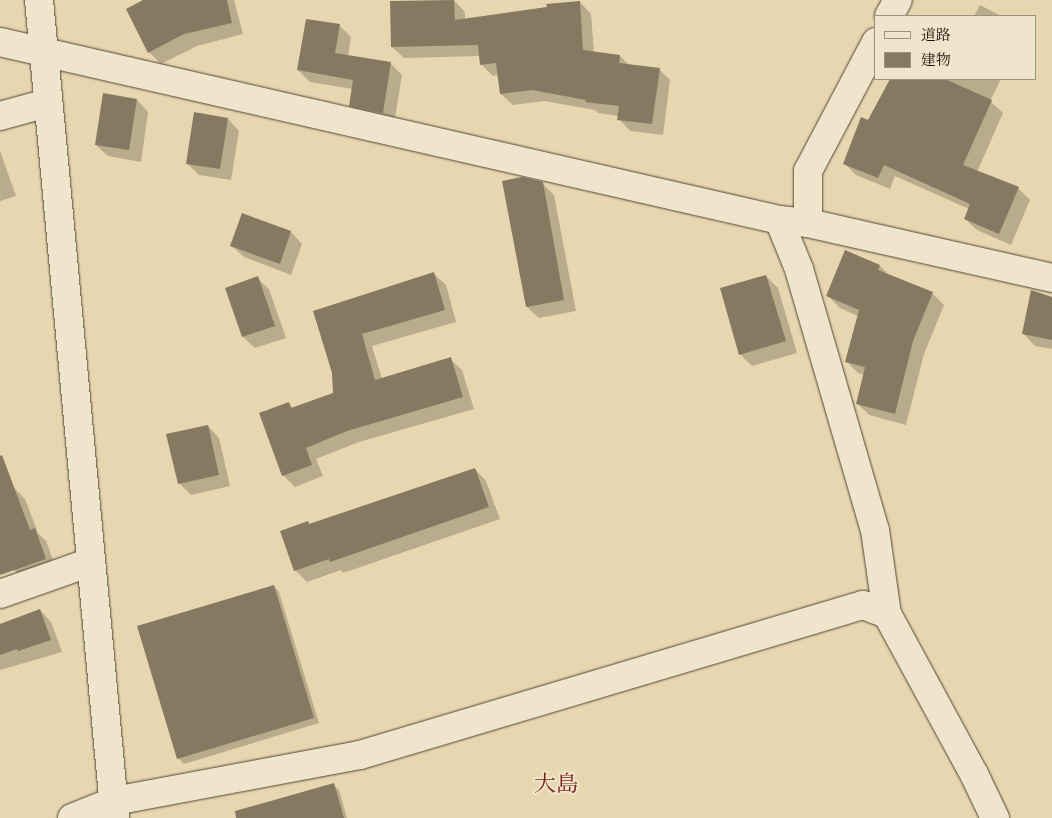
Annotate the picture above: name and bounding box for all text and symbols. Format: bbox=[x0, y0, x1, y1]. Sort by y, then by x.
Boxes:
legend bbox=[874, 15, 1037, 80]
text: 道路 bbox=[921, 26, 951, 47]
text: 建物 bbox=[921, 51, 951, 72]
district label: 大島 bbox=[534, 774, 578, 800]

